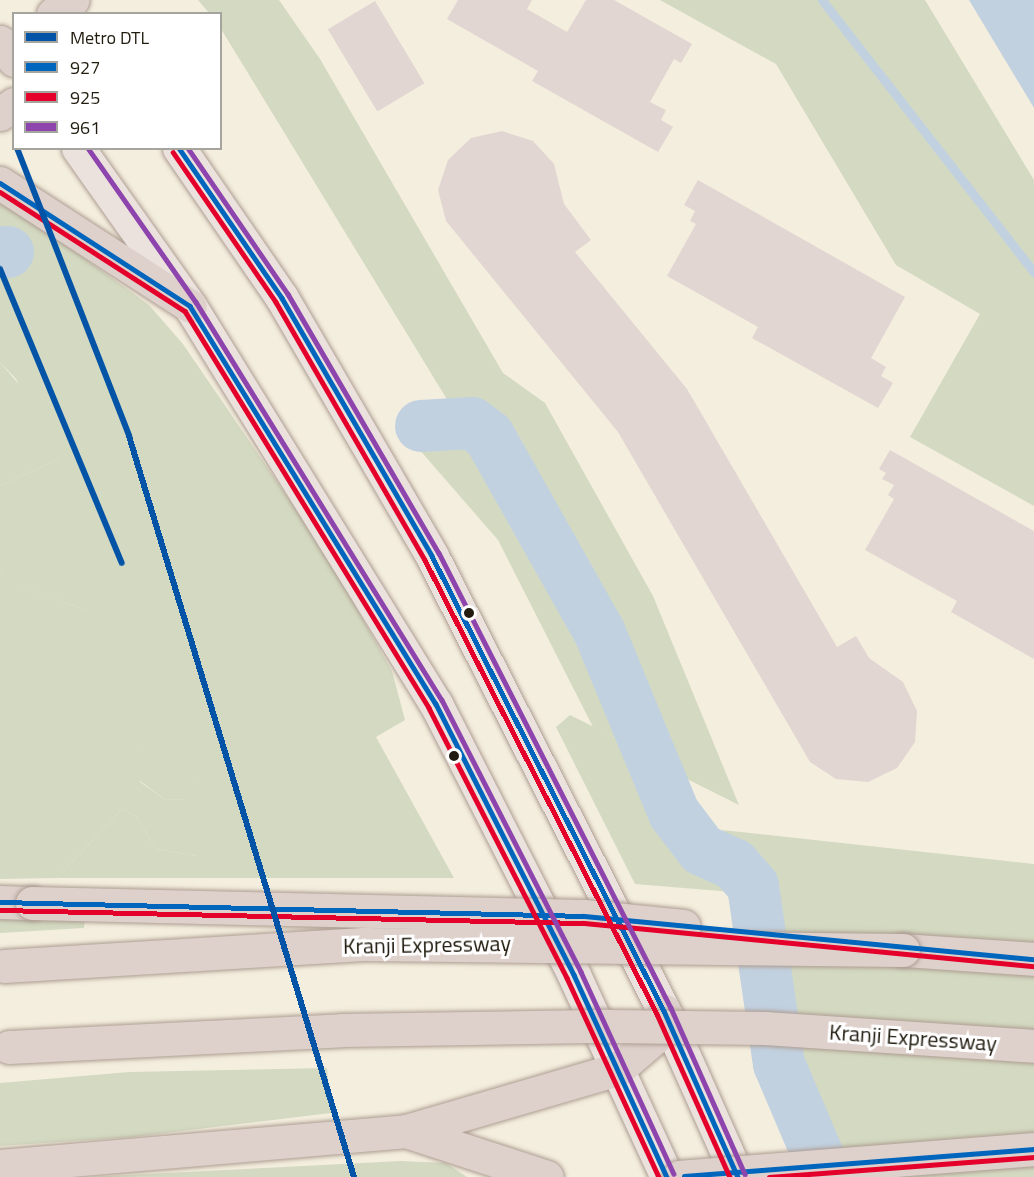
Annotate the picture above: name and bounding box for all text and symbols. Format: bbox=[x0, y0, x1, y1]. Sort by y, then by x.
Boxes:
legend bbox=[12, 12, 222, 150]
text: Metro DTL bbox=[70, 24, 149, 51]
text: 927 bbox=[70, 54, 100, 81]
text: 925 bbox=[70, 84, 100, 111]
text: 961 bbox=[70, 114, 100, 141]
unlabelled marker bbox=[463, 607, 475, 619]
unlabelled marker bbox=[448, 750, 460, 762]
street label: Kranji Expressway bbox=[343, 930, 511, 960]
street label: Kranji Expressway bbox=[828, 1019, 998, 1057]

